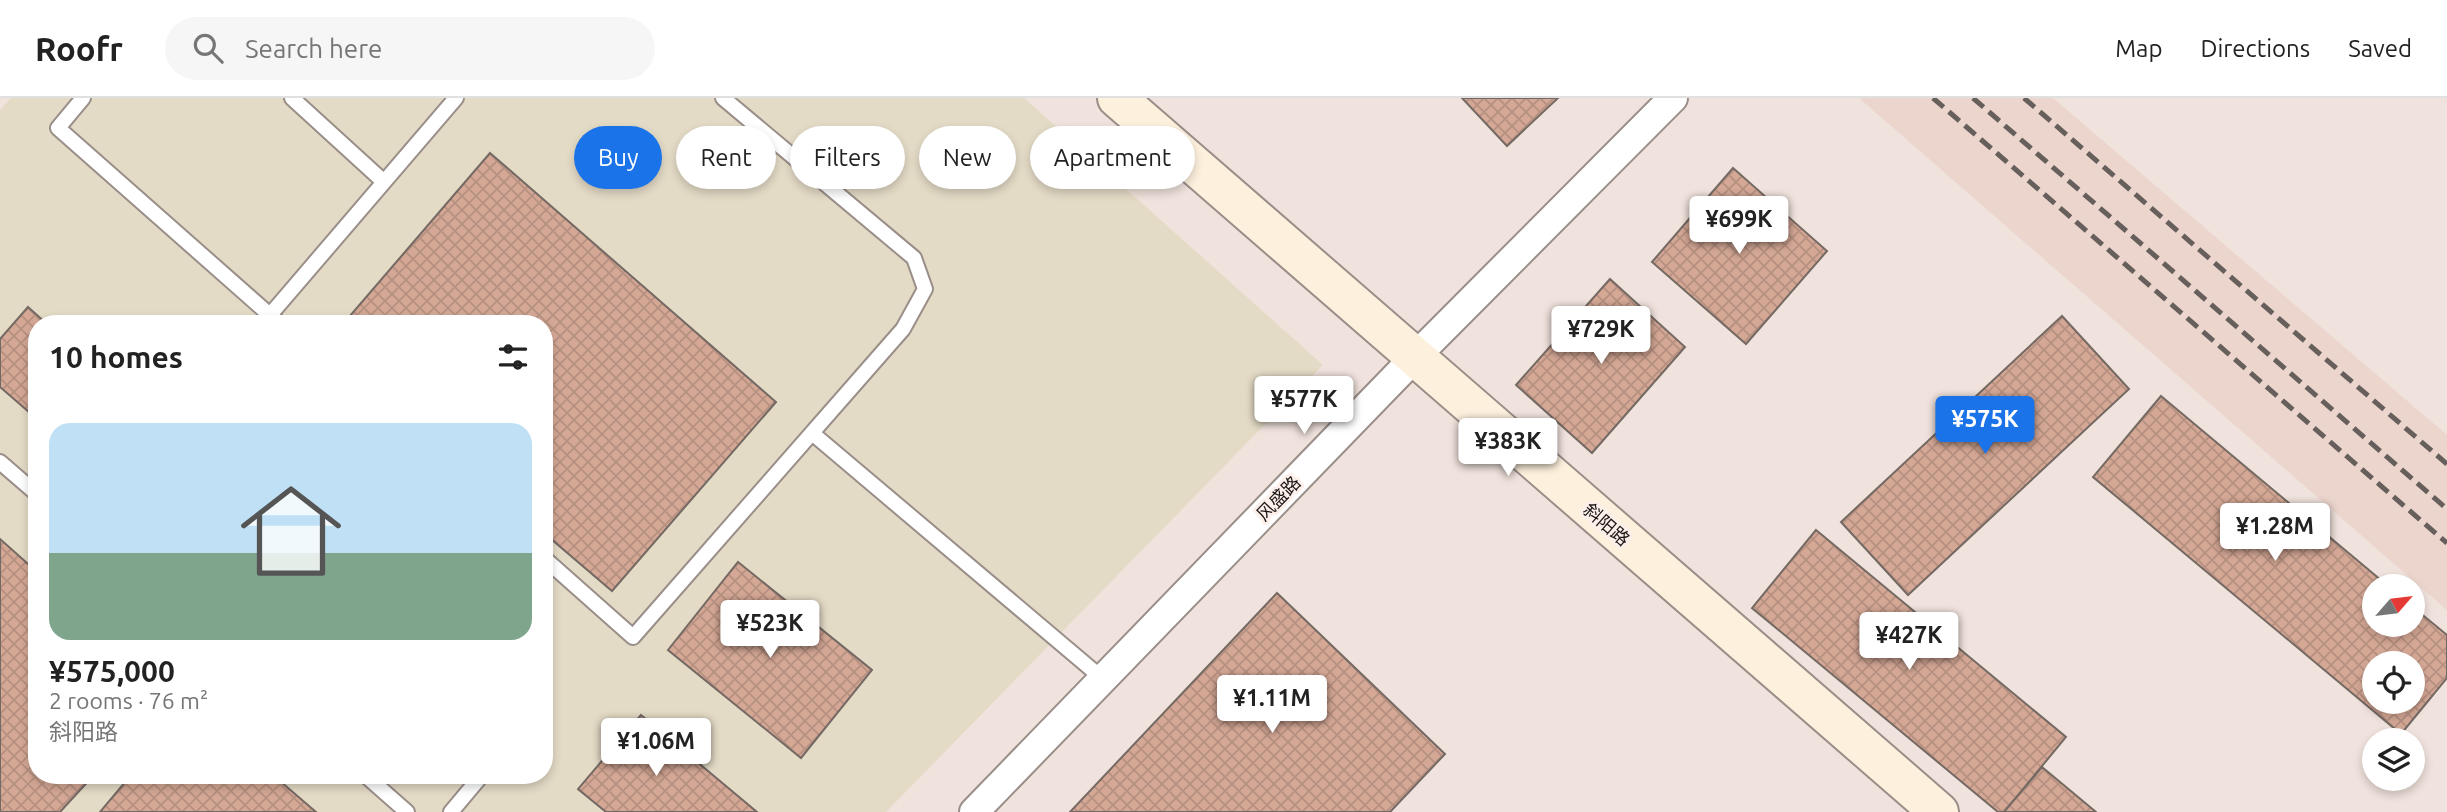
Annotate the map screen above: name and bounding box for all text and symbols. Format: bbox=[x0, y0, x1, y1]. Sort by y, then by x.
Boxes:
search box bbox=[165, 17, 655, 80]
icon: search bbox=[189, 29, 227, 67]
text: Roofr bbox=[35, 30, 123, 67]
text: Search here bbox=[245, 34, 382, 63]
text: Map bbox=[2115, 35, 2162, 62]
text: Directions bbox=[2200, 35, 2310, 62]
text: Saved bbox=[2348, 35, 2412, 62]
chip: Buy bbox=[574, 126, 662, 189]
chip: Rent bbox=[676, 126, 776, 189]
chip: Filters bbox=[790, 126, 905, 189]
chip: New bbox=[919, 126, 1016, 189]
chip: Apartment bbox=[1030, 126, 1195, 189]
pin: ¥699K bbox=[1690, 197, 1788, 256]
text: ¥699K bbox=[1705, 206, 1773, 231]
pin: ¥729K bbox=[1552, 306, 1650, 366]
text: ¥729K bbox=[1567, 316, 1635, 341]
icon: filters bbox=[494, 338, 532, 376]
text: 10 homes bbox=[49, 340, 183, 374]
pin: ¥577K bbox=[1255, 376, 1353, 436]
text: ¥577K bbox=[1270, 386, 1338, 411]
pin: ¥575K bbox=[1936, 396, 2034, 456]
text: ¥575K bbox=[1951, 406, 2019, 431]
pin: ¥383K bbox=[1459, 418, 1557, 478]
text: ¥383K bbox=[1474, 428, 1542, 453]
icon: home bbox=[228, 468, 354, 594]
street label: 风盛路 bbox=[1252, 472, 1304, 524]
street label: 斜阳路 bbox=[1580, 499, 1634, 549]
pin: ¥1.28M bbox=[2218, 504, 2332, 563]
text: ¥1.28M bbox=[2236, 513, 2314, 538]
north arrow bbox=[2362, 574, 2426, 637]
map controls bbox=[2362, 574, 2425, 791]
pin: ¥523K bbox=[721, 601, 819, 660]
text: ¥523K bbox=[736, 610, 804, 635]
pin: ¥427K bbox=[1860, 612, 1958, 672]
text: ¥427K bbox=[1875, 622, 1943, 647]
button: locate bbox=[2362, 651, 2425, 714]
text: ¥575,000 bbox=[49, 654, 175, 688]
pin: ¥1.11M bbox=[1215, 676, 1329, 735]
text: ¥1.11M bbox=[1233, 685, 1311, 710]
text: 2 rooms · 76 m² bbox=[49, 688, 208, 713]
pin: ¥1.06M bbox=[599, 718, 713, 778]
text: 斜阳路 bbox=[49, 719, 118, 744]
text: ¥1.06M bbox=[617, 728, 695, 753]
button: layers bbox=[2362, 728, 2425, 791]

